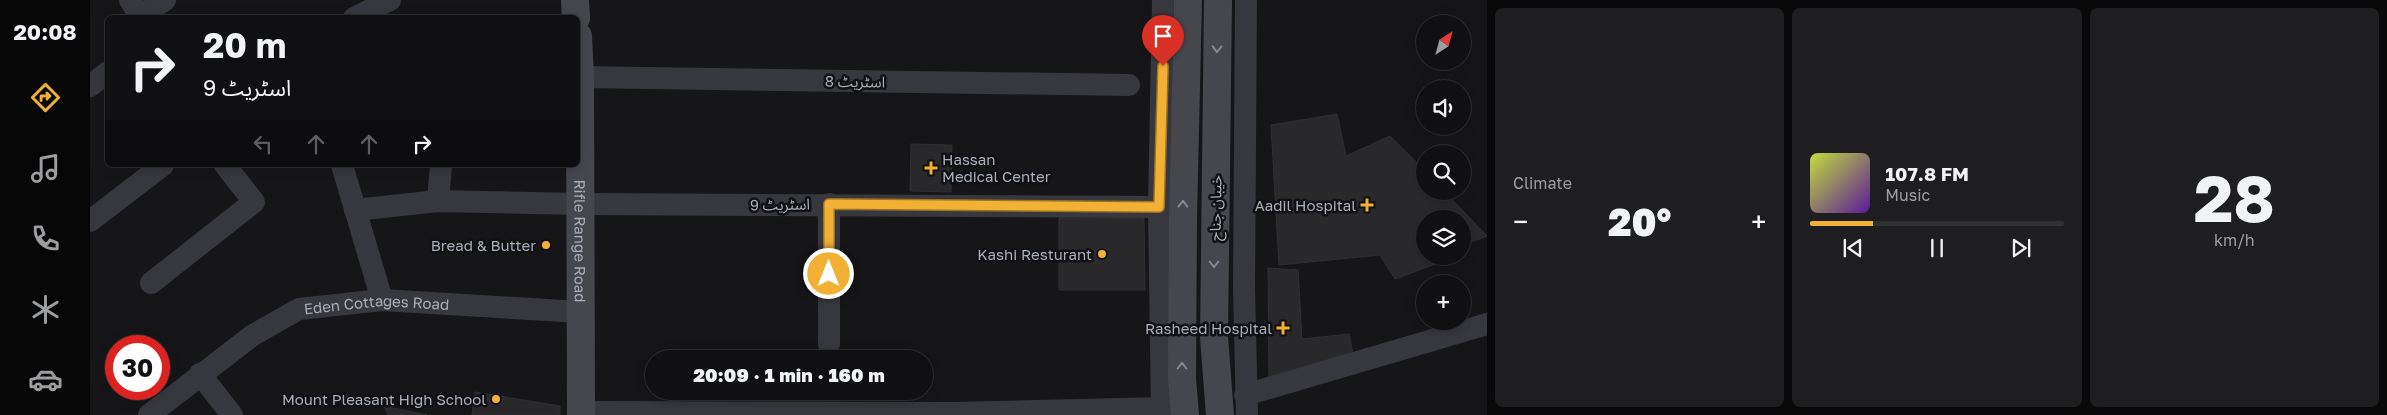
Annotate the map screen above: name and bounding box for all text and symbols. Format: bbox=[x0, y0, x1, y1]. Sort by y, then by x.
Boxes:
pin bbox=[1142, 15, 1184, 66]
north arrow bbox=[1416, 15, 1471, 70]
map controls bbox=[1416, 15, 1471, 330]
text: 20:08 bbox=[13, 18, 77, 45]
icon: arrive bbox=[1149, 22, 1177, 50]
text: 20 m bbox=[203, 24, 286, 66]
icon: right bbox=[120, 35, 185, 100]
one-way arrow bbox=[1212, 45, 1222, 53]
street label: اسٹریٹ 8 bbox=[825, 71, 885, 92]
text: اسٹریٹ 9 bbox=[203, 74, 291, 101]
icon: directions bbox=[28, 80, 63, 115]
button: sound bbox=[1416, 80, 1471, 135]
icon: left bbox=[249, 130, 277, 158]
icon: ahead bbox=[302, 130, 330, 158]
icon: ahead bbox=[355, 130, 383, 158]
icon: right bbox=[408, 130, 436, 158]
button: search bbox=[1416, 145, 1471, 200]
place label: Hassan Medical Center bbox=[942, 150, 1051, 185]
icon: music bbox=[28, 151, 63, 186]
text: 28 bbox=[2194, 158, 2275, 236]
marker: Hassan Medical Center bbox=[924, 161, 938, 175]
text: 107.8 FM bbox=[1885, 162, 1969, 185]
text: Climate bbox=[1513, 173, 1572, 193]
street label: خیبان جناح bbox=[1205, 175, 1229, 241]
street label: Rifle Range Road bbox=[571, 179, 590, 303]
text: Music bbox=[1885, 185, 1930, 205]
street label: اسٹریٹ 9 bbox=[750, 194, 810, 215]
place label: Aadil Hospital bbox=[1255, 196, 1356, 214]
marker: Aadil Hospital bbox=[1360, 198, 1374, 212]
text: 20° bbox=[1608, 199, 1671, 244]
one-way arrow bbox=[1178, 200, 1188, 208]
text: − bbox=[1513, 205, 1528, 238]
text: + bbox=[1751, 205, 1766, 238]
button: layers bbox=[1416, 210, 1471, 265]
icon: phone bbox=[28, 221, 63, 256]
text: km/h bbox=[2214, 230, 2255, 250]
icon: previous bbox=[1839, 234, 1867, 262]
icon: pause bbox=[1923, 234, 1951, 262]
icon: next bbox=[2007, 234, 2035, 262]
place label: Bread & Butter bbox=[431, 236, 536, 254]
marker: Bread & Butter bbox=[540, 239, 552, 251]
place label: Kashi Resturant bbox=[977, 245, 1092, 263]
position arrow bbox=[802, 247, 854, 299]
marker: Kashi Resturant bbox=[1096, 248, 1108, 260]
one-way arrow bbox=[1209, 260, 1219, 268]
button: + bbox=[1416, 275, 1471, 330]
street label: Eden Cottages Road bbox=[303, 291, 450, 317]
icon: climate bbox=[28, 292, 63, 327]
place label: Rasheed Hospital bbox=[1145, 319, 1272, 337]
marker: Rasheed Hospital bbox=[1276, 321, 1290, 335]
speed limit sign: 30 bbox=[105, 335, 170, 400]
icon: car bbox=[28, 362, 63, 397]
one-way arrow bbox=[1177, 362, 1187, 370]
text: 20:09 · 1 min · 160 m bbox=[693, 363, 885, 386]
place label: Mount Pleasant High School bbox=[282, 390, 486, 408]
marker: Mount Pleasant High School bbox=[490, 393, 502, 405]

